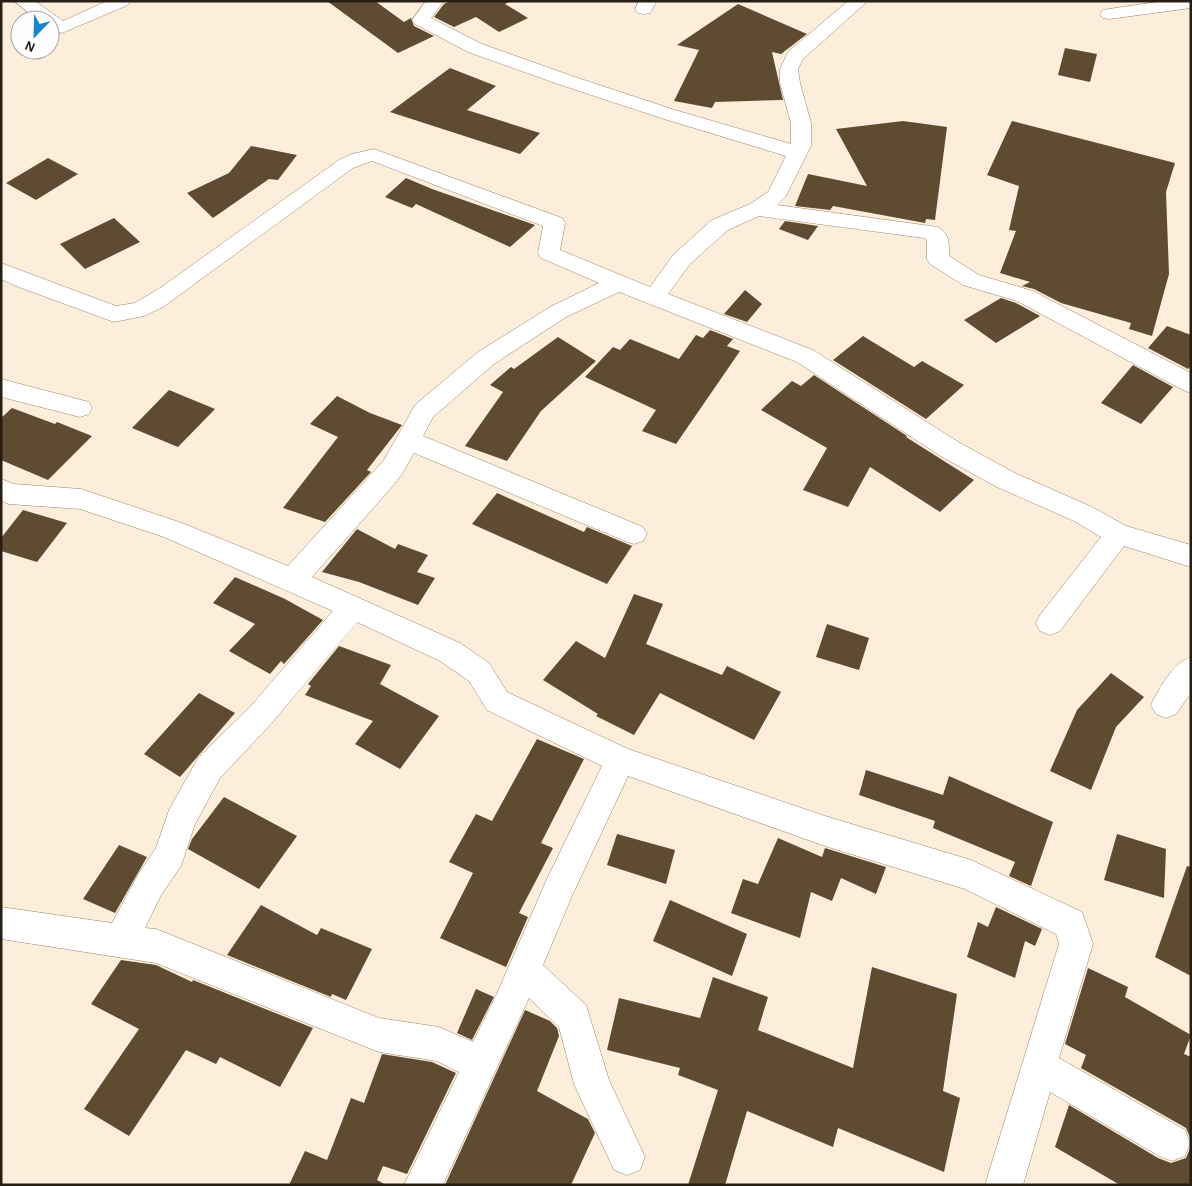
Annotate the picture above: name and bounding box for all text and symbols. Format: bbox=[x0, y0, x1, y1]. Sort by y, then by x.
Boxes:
north arrow bbox=[10, 10, 60, 60]
text: N bbox=[23, 38, 38, 54]

